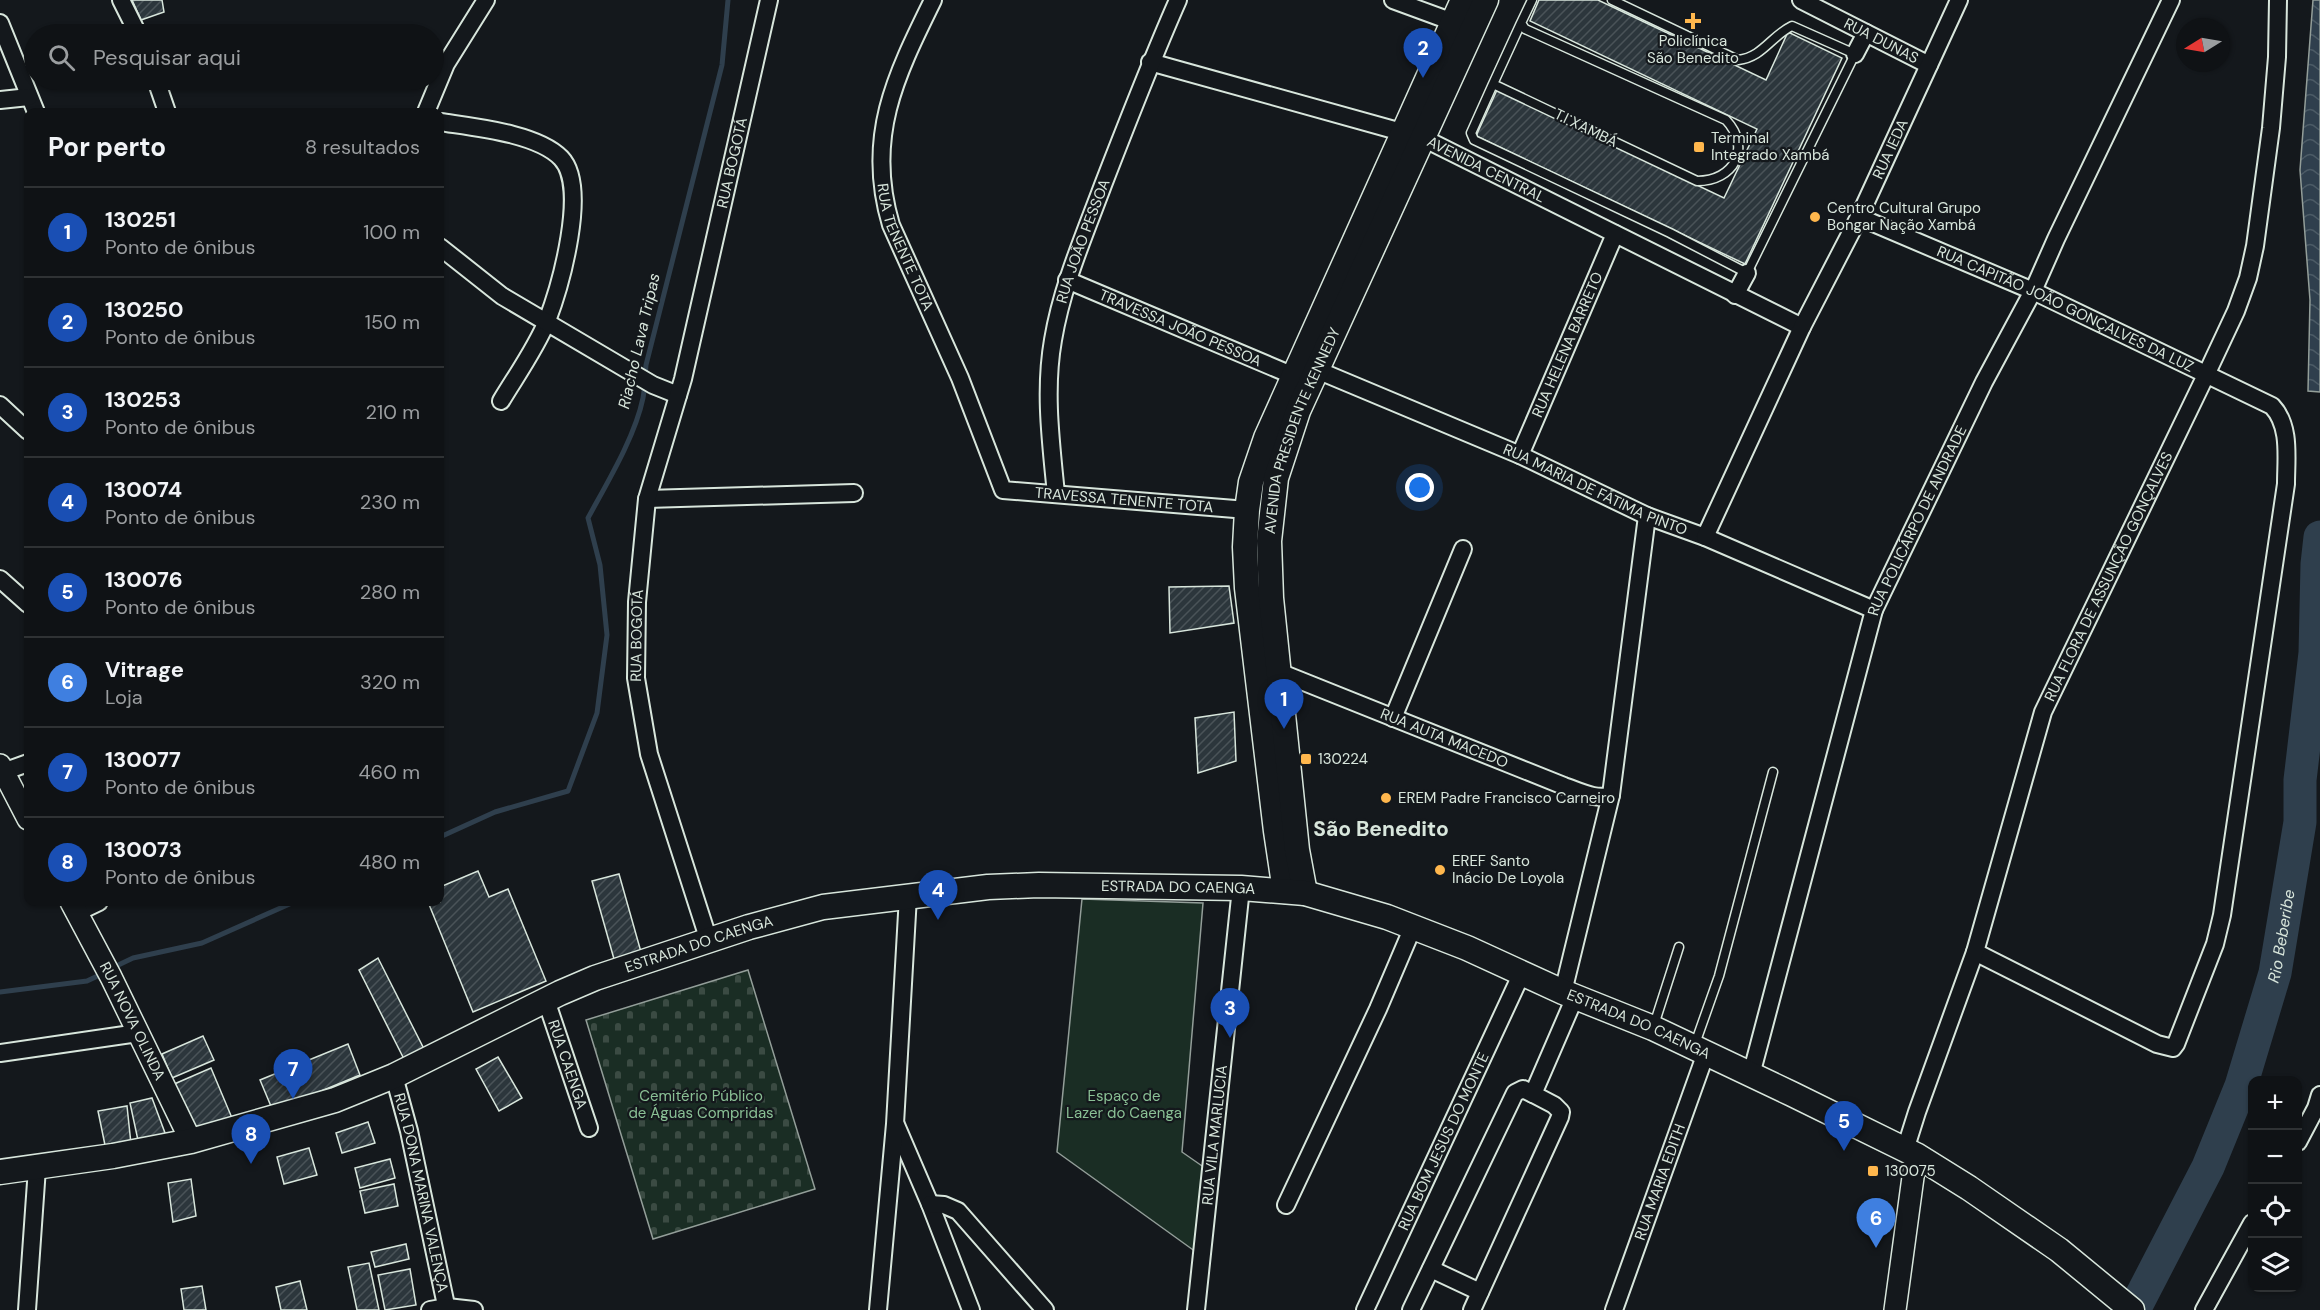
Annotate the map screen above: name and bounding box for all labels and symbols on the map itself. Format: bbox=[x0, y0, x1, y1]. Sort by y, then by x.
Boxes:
marker: Policlínica São Benedito bbox=[1684, 12, 1702, 30]
street label: RUA DUNAS bbox=[1840, 13, 1922, 68]
north arrow bbox=[2176, 18, 2230, 72]
pin: 2 bbox=[1404, 28, 1442, 78]
place label: Policlínica São Benedito bbox=[1647, 31, 1739, 68]
street label: T.I XAMBÁ bbox=[1551, 104, 1621, 152]
street label: RUA BOGOTÁ bbox=[712, 115, 752, 210]
street label: RUA IEDA bbox=[1868, 116, 1913, 182]
place label: Terminal Integrado Xambá bbox=[1711, 128, 1829, 165]
street label: AVENIDA CENTRAL bbox=[1424, 132, 1549, 207]
marker: Terminal Integrado Xambá bbox=[1692, 140, 1706, 154]
street label: RUA JOÃO PESSOA bbox=[1052, 176, 1114, 306]
street label: RUA TENENTE TOTA bbox=[872, 182, 938, 314]
place label: Centro Cultural Grupo Bongar Nação Xambá bbox=[1827, 198, 1981, 235]
marker: Centro Cultural Grupo Bongar Nação Xambá bbox=[1808, 210, 1822, 224]
street label: RUA CAPITÃO JOÃO GONÇALVES DA LUZ bbox=[1934, 241, 2197, 377]
street label: RUA HELENA BARRETO bbox=[1527, 269, 1607, 421]
water label: Riacho Lava Tripas bbox=[613, 271, 665, 411]
street label: TRAVESSA JOÃO PESSOA bbox=[1096, 285, 1265, 371]
street label: AVENIDA PRESIDENTE KENNEDY bbox=[1260, 324, 1345, 535]
street label: RUA POLICÁRPO DE ANDRADE bbox=[1863, 422, 1971, 618]
street label: RUA MARIA DE FÁTIMA PINTO bbox=[1500, 439, 1690, 540]
street label: RUA FLORA DE ASSUNÇÃO GONÇALVES bbox=[2040, 448, 2178, 705]
your location bbox=[1405, 473, 1434, 502]
street label: TRAVESSA TENENTE TOTA bbox=[1034, 483, 1214, 517]
street label: RUA BOGOTÁ bbox=[626, 588, 648, 682]
pin: 1 bbox=[1264, 680, 1304, 729]
street label: RUA AUTA MACEDO bbox=[1377, 704, 1511, 773]
place label: 130224 bbox=[1318, 749, 1368, 769]
marker: 130224 bbox=[1299, 752, 1313, 766]
place label: EREM Padre Francisco Carneiro bbox=[1398, 788, 1615, 808]
marker: EREM Padre Francisco Carneiro bbox=[1379, 791, 1393, 805]
district label: São Benedito bbox=[1313, 815, 1449, 843]
place label: EREF Santo Inácio De Loyola bbox=[1452, 851, 1564, 888]
marker: EREF Santo Inácio De Loyola bbox=[1433, 863, 1447, 877]
pin: 4 bbox=[918, 870, 958, 920]
street label: ESTRADA DO CAENGA bbox=[1101, 876, 1256, 899]
water label: Rio Beberibe bbox=[2262, 888, 2299, 985]
street label: ESTRADA DO CAENGA bbox=[622, 911, 775, 977]
street label: RUA NOVA OLINDA bbox=[95, 958, 170, 1084]
street label: ESTRADA DO CAENGA bbox=[1564, 985, 1714, 1064]
pin: 3 bbox=[1210, 988, 1250, 1038]
street label: RUA CAENGA bbox=[543, 1017, 592, 1112]
street label: RUA BOM JESUS DO MONTE bbox=[1393, 1049, 1494, 1234]
pin: 7 bbox=[274, 1050, 312, 1099]
street label: RUA VILA MARLUCIA bbox=[1197, 1064, 1232, 1206]
park label: Cemitério Público de Águas Compridas bbox=[628, 1086, 774, 1123]
park label: Espaço de Lazer do Caenga bbox=[1066, 1086, 1182, 1123]
street label: RUA DONA MARINA VALENÇA bbox=[389, 1091, 453, 1294]
pin: 5 bbox=[1824, 1102, 1864, 1151]
pin: 8 bbox=[232, 1114, 270, 1164]
street label: RUA MARIA EDITH bbox=[1630, 1121, 1690, 1243]
place label: 130075 bbox=[1885, 1161, 1936, 1181]
marker: 130075 bbox=[1866, 1164, 1880, 1178]
pin: 6 bbox=[1856, 1198, 1896, 1248]

